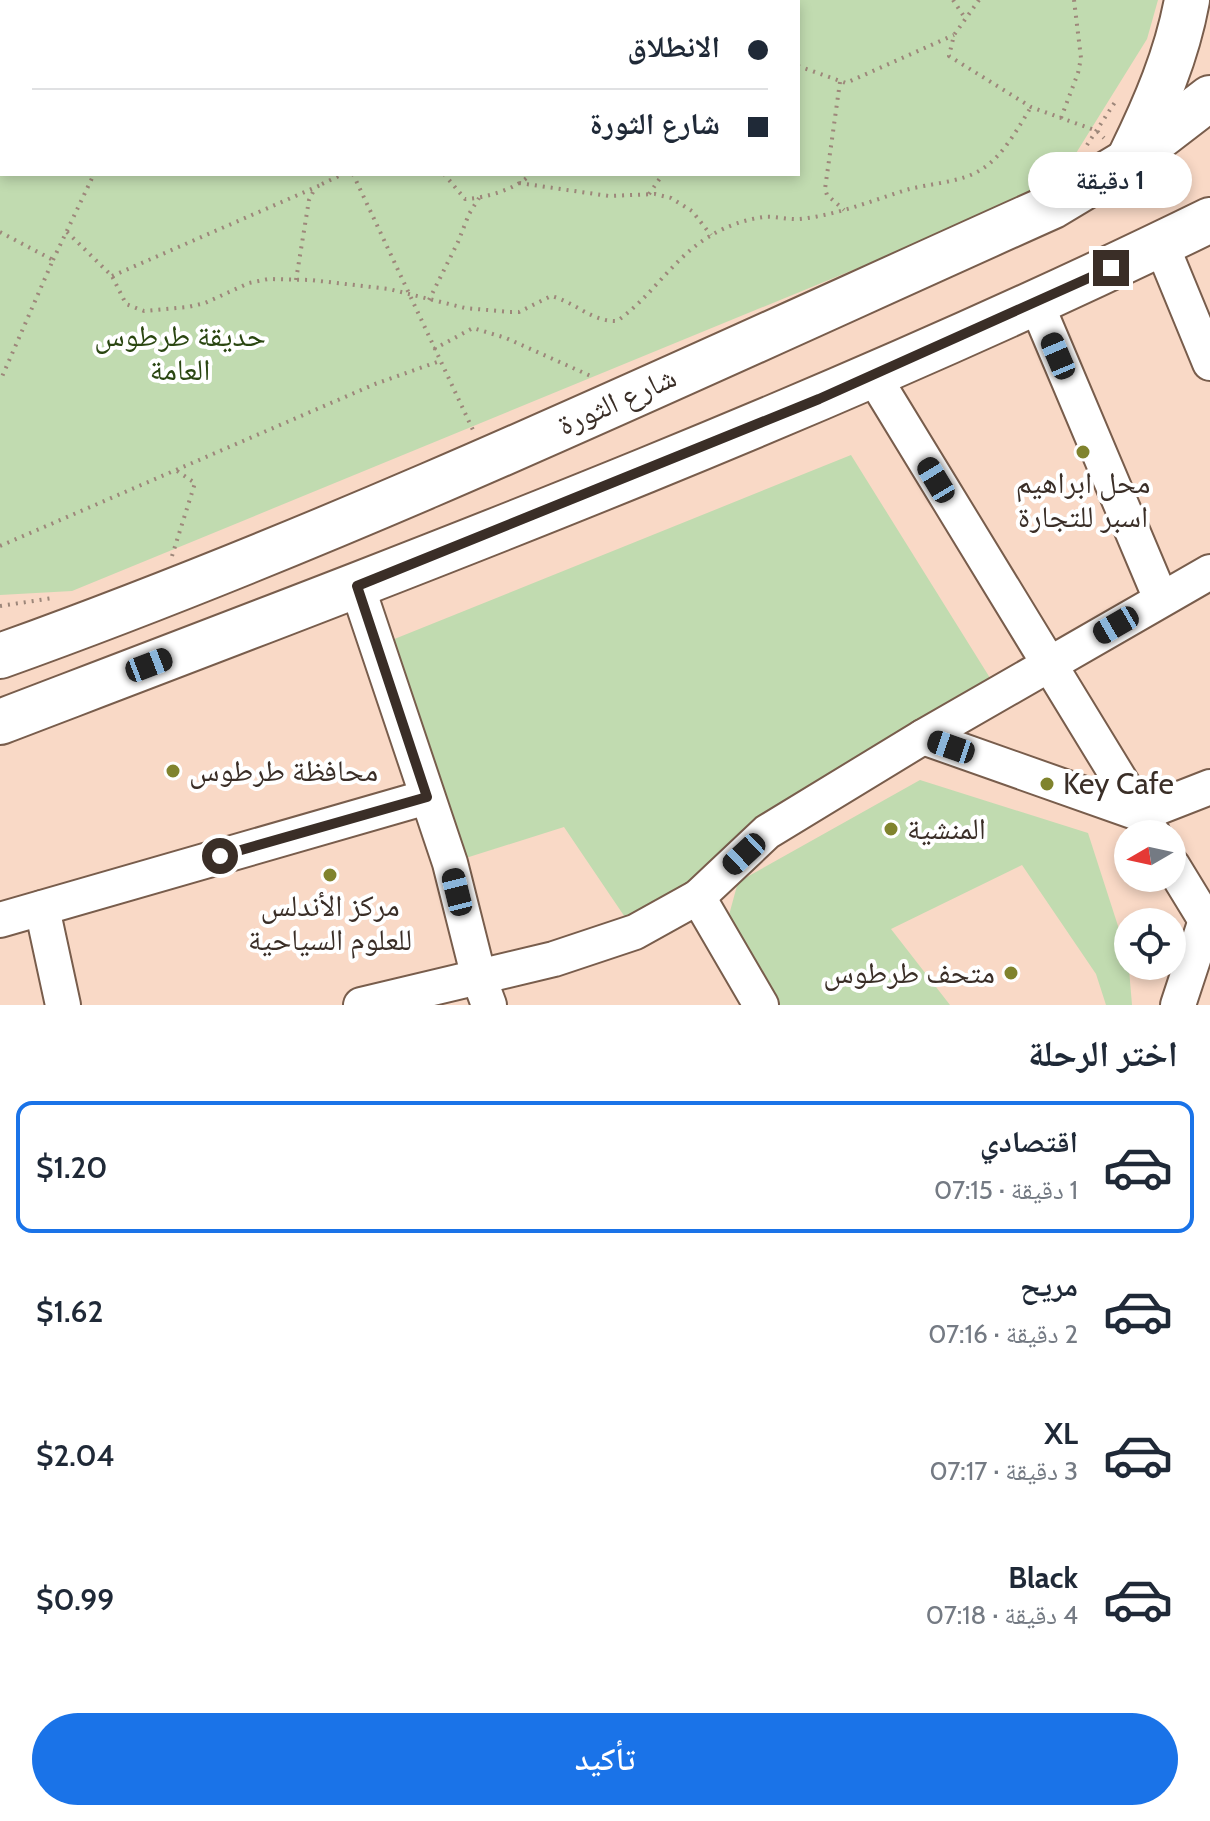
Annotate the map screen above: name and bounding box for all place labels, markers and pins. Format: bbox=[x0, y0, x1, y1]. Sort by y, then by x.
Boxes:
marker: محل ابراهيم اسبر للتجارة bbox=[1074, 443, 1092, 461]
place label: محل ابراهيم اسبر للتجارة bbox=[1016, 464, 1150, 535]
place label: محافظة طرطوس bbox=[189, 752, 378, 789]
marker: محافظة طرطوس bbox=[164, 762, 182, 780]
place label: Key Cafe bbox=[1063, 765, 1174, 802]
marker: Key Cafe bbox=[1038, 775, 1056, 793]
place label: المنشية bbox=[907, 810, 986, 847]
marker: المنشية bbox=[882, 820, 900, 838]
marker: مركز الأندلس للعلوم السياحية bbox=[321, 866, 339, 884]
place label: مركز الأندلس للعلوم السياحية bbox=[248, 887, 412, 959]
place label: متحف طرطوس bbox=[823, 954, 995, 991]
marker: متحف طرطوس bbox=[1002, 964, 1020, 982]

